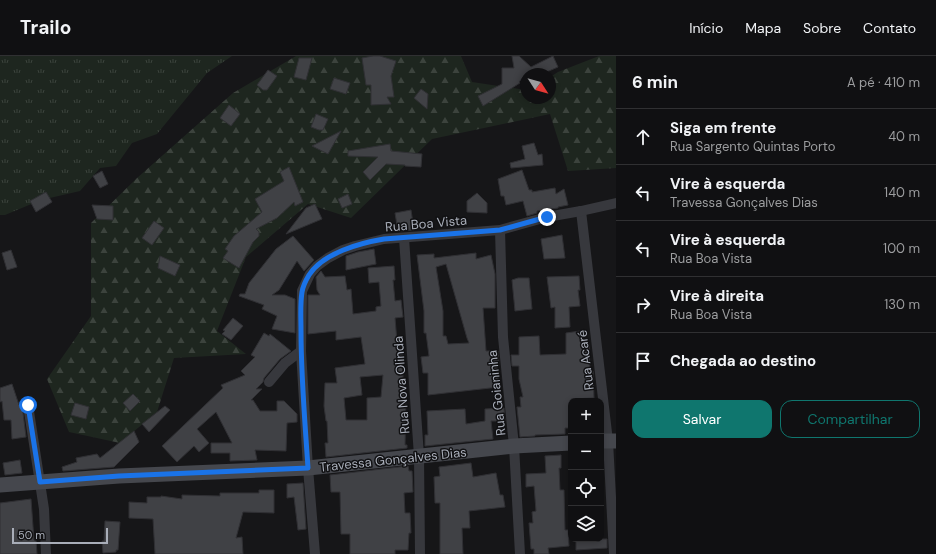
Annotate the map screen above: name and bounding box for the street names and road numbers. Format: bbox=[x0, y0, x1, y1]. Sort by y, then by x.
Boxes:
street label: Rua Boa Vista bbox=[384, 211, 468, 236]
street label: Rua Acaré bbox=[573, 329, 598, 391]
street label: Rua Nova Olinda bbox=[390, 336, 413, 434]
street label: Rua Goianinha bbox=[484, 349, 509, 437]
street label: Travessa Gonçalves Dias bbox=[319, 443, 467, 476]

